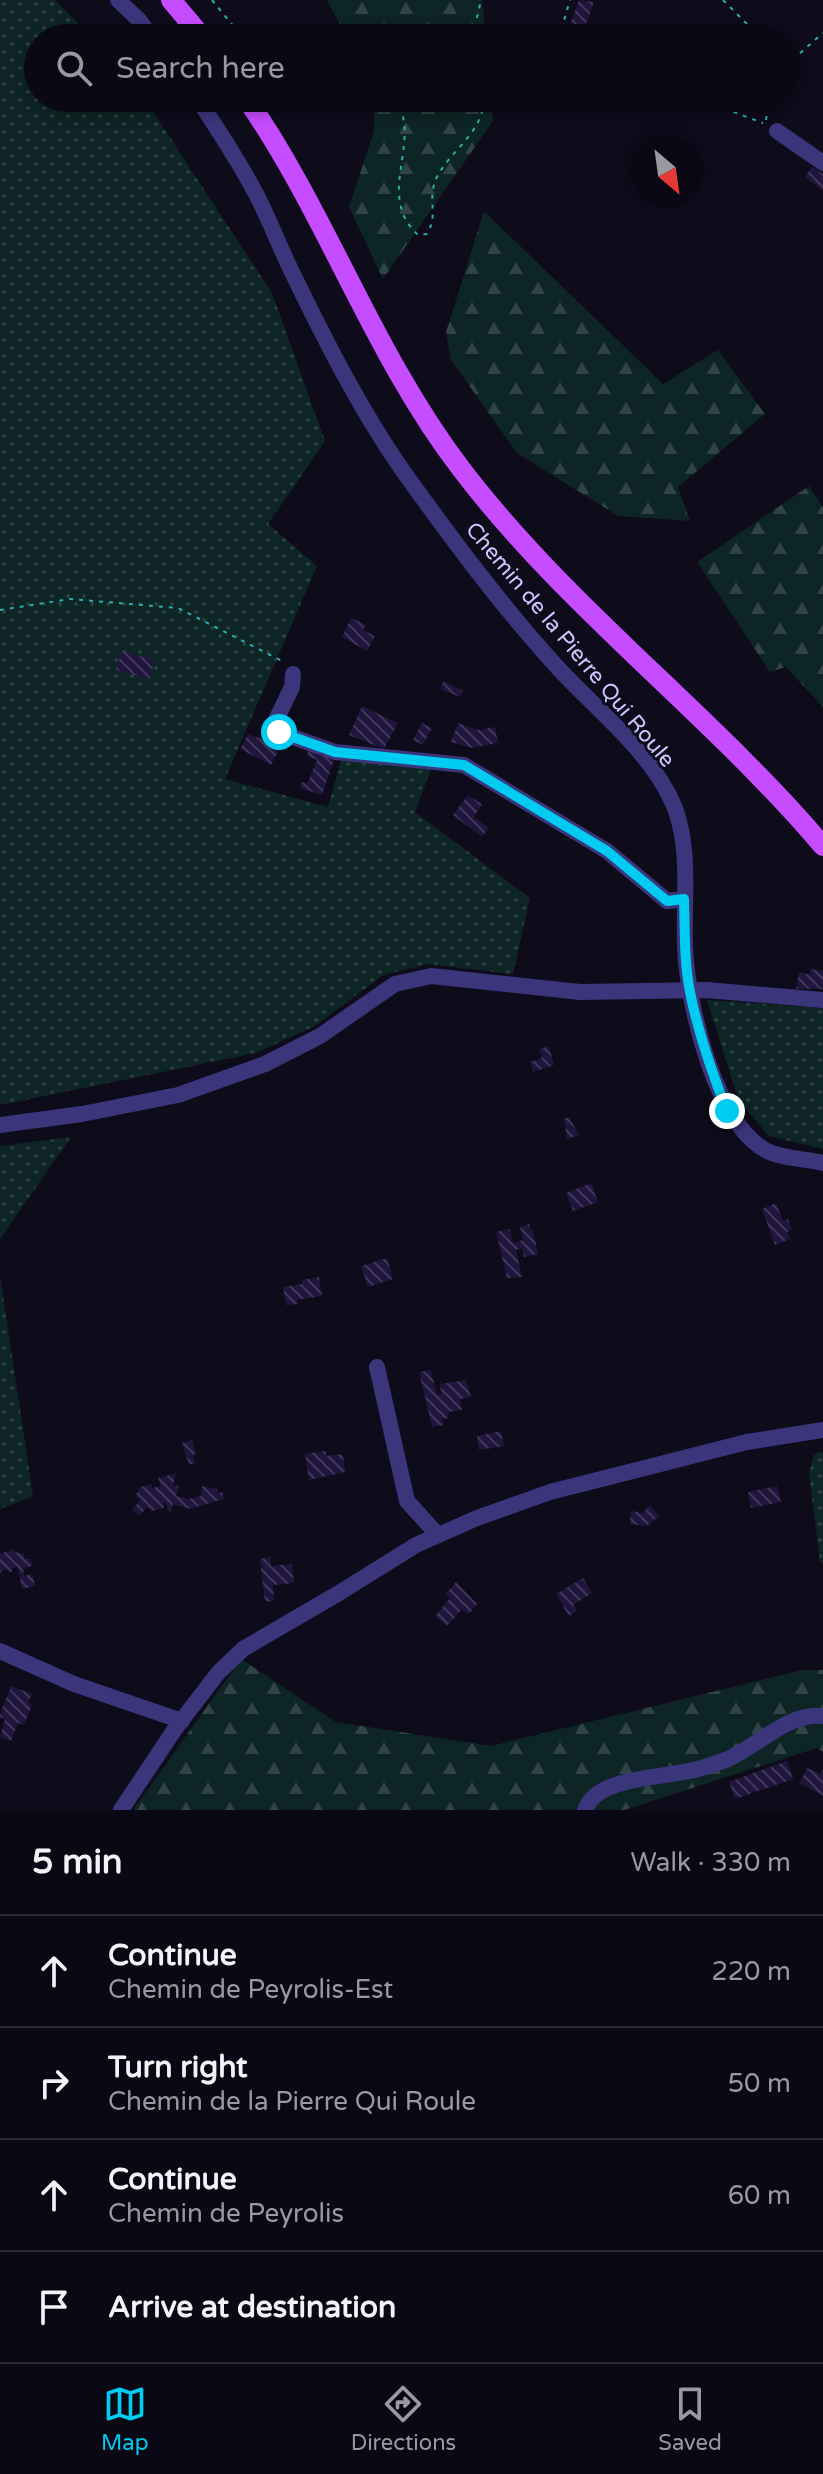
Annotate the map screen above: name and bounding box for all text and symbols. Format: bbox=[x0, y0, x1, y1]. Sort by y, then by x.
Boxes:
search box bbox=[24, 24, 799, 112]
icon: search bbox=[52, 46, 96, 90]
text: Search here bbox=[116, 50, 285, 87]
north arrow bbox=[631, 136, 703, 208]
street label: Chemin de la Pierre Qui Roule bbox=[460, 517, 680, 772]
route start bbox=[261, 714, 297, 750]
route end bbox=[709, 1093, 745, 1129]
text: 5 min bbox=[32, 1842, 123, 1883]
text: Walk · 330 m bbox=[631, 1847, 791, 1878]
text: Continue bbox=[108, 1937, 237, 1974]
icon: ahead bbox=[32, 1949, 76, 1993]
text: 220 m bbox=[711, 1956, 791, 1987]
text: Chemin de Peyrolis-Est bbox=[108, 1974, 393, 2005]
text: Turn right bbox=[108, 2049, 248, 2086]
icon: right bbox=[32, 2061, 76, 2105]
text: 50 m bbox=[728, 2068, 791, 2099]
text: Chemin de la Pierre Qui Roule bbox=[108, 2086, 476, 2117]
text: Continue bbox=[108, 2161, 237, 2198]
icon: ahead bbox=[32, 2173, 76, 2217]
text: 60 m bbox=[728, 2180, 791, 2211]
text: Chemin de Peyrolis bbox=[108, 2198, 344, 2229]
icon: arrive bbox=[32, 2285, 76, 2329]
text: Arrive at destination bbox=[108, 2289, 396, 2326]
tab: Map bbox=[101, 2382, 149, 2456]
tab: Directions bbox=[351, 2382, 456, 2456]
tab: Saved bbox=[658, 2382, 722, 2456]

